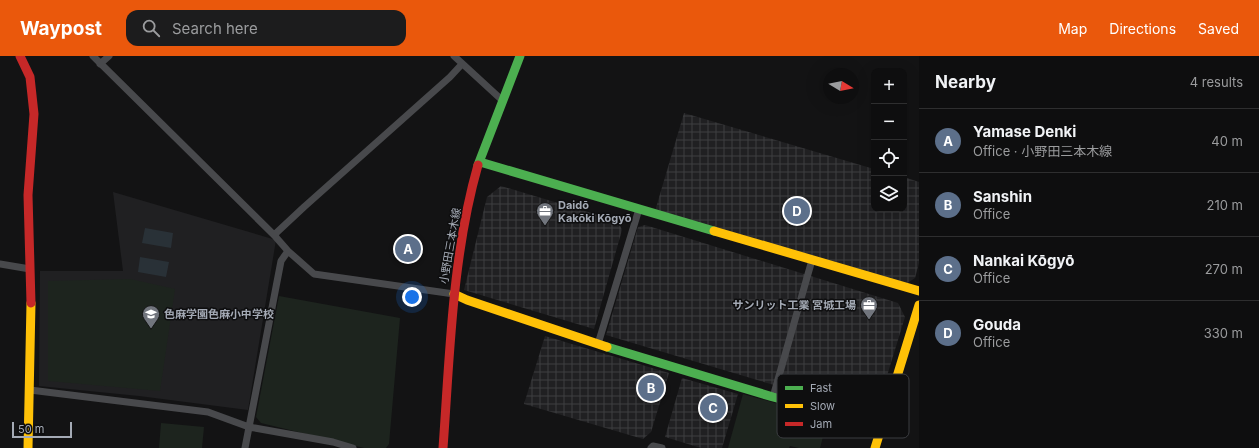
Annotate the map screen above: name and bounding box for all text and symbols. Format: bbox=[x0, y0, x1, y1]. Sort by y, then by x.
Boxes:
search box bbox=[126, 10, 406, 46]
text: Waypost bbox=[20, 17, 102, 40]
icon: search bbox=[140, 17, 162, 39]
text: Search here bbox=[172, 19, 258, 38]
text: Map bbox=[1058, 20, 1087, 37]
text: Directions bbox=[1109, 20, 1176, 37]
text: Saved bbox=[1198, 20, 1239, 37]
north arrow bbox=[823, 68, 859, 104]
map controls bbox=[871, 68, 907, 212]
button: + bbox=[871, 68, 907, 104]
text: Nearby bbox=[935, 72, 996, 92]
text: 4 results bbox=[1190, 74, 1243, 90]
button: − bbox=[871, 104, 907, 140]
text: Yamase Denki bbox=[973, 122, 1076, 141]
text: A bbox=[943, 133, 953, 149]
text: 40 m bbox=[1211, 133, 1243, 149]
button: locate bbox=[871, 140, 907, 176]
text: Office · 小野田三本木線 bbox=[973, 143, 1112, 159]
button: layers bbox=[871, 176, 907, 212]
text: Sanshin bbox=[973, 187, 1032, 206]
pin: D bbox=[784, 196, 810, 226]
text: B bbox=[944, 197, 952, 213]
text: 210 m bbox=[1207, 197, 1243, 213]
place label: Daidō Kakōki Kōgyō bbox=[558, 198, 632, 225]
office icon: Daidō Kakōki Kōgyō bbox=[535, 201, 555, 226]
text: Office bbox=[973, 206, 1010, 222]
street label: 小野田三本木線 bbox=[436, 207, 464, 285]
pin: A bbox=[395, 234, 421, 264]
text: Nankai Kōgyō bbox=[973, 251, 1074, 270]
text: C bbox=[943, 261, 953, 277]
text: 270 m bbox=[1205, 261, 1243, 277]
text: Office bbox=[973, 270, 1010, 286]
your location bbox=[402, 287, 422, 307]
office icon: サンリット工業 宮城工場 bbox=[859, 295, 879, 320]
place label: サンリット工業 宮城工場 bbox=[732, 298, 856, 312]
school or university icon: 色麻学園色麻小中学校 bbox=[141, 304, 161, 329]
place label: 色麻学園色麻小中学校 bbox=[164, 307, 274, 321]
text: Gouda bbox=[973, 315, 1021, 334]
text: D bbox=[943, 325, 953, 341]
text: 330 m bbox=[1204, 325, 1243, 341]
text: Office bbox=[973, 334, 1010, 350]
pin: B bbox=[638, 373, 664, 403]
legend bbox=[777, 374, 909, 438]
text: Fast bbox=[810, 381, 832, 395]
pin: C bbox=[700, 393, 726, 423]
text: Slow bbox=[810, 399, 835, 413]
text: Jam bbox=[810, 417, 832, 431]
scale bar bbox=[12, 420, 72, 439]
text: 50 m bbox=[18, 422, 44, 436]

